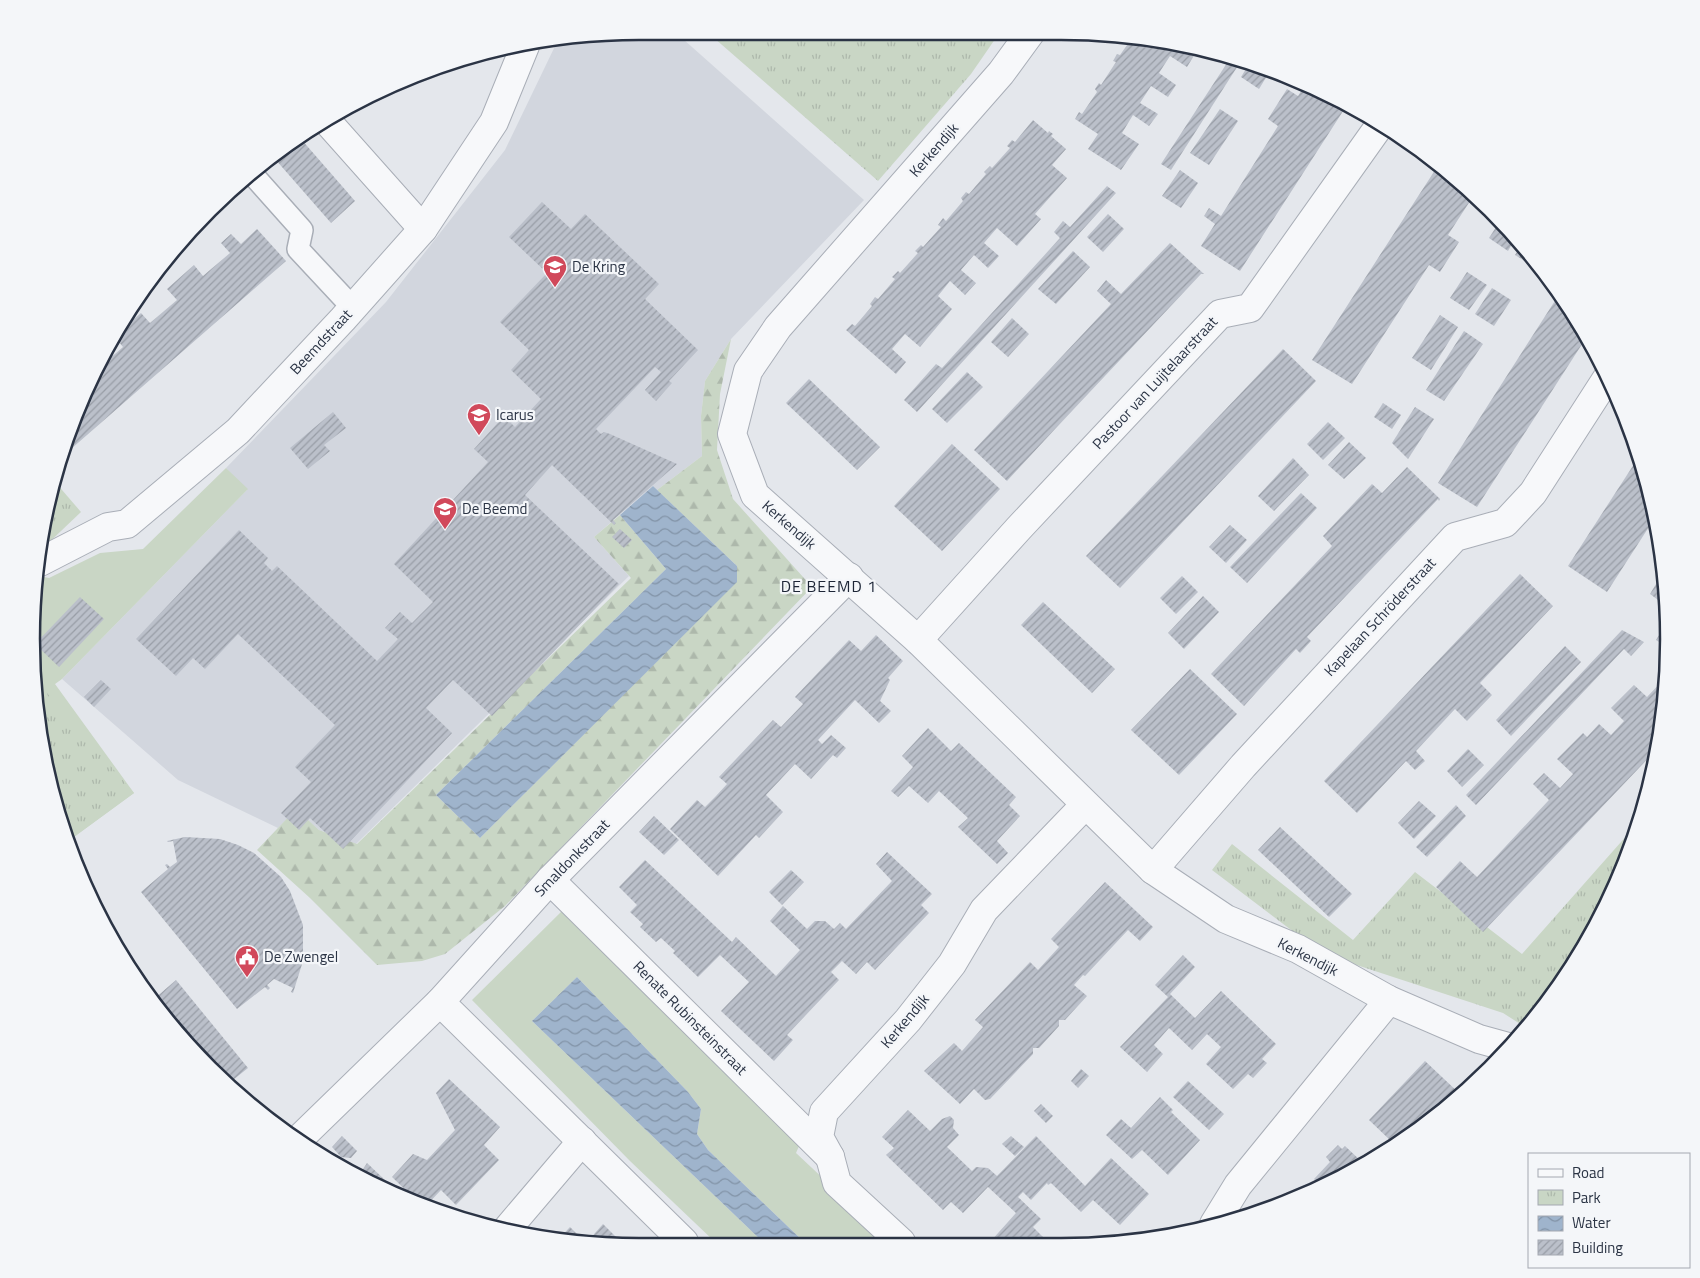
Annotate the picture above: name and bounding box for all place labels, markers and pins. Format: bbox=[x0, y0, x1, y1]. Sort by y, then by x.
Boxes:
school or university icon: De Kring bbox=[542, 254, 568, 288]
place label: De Kring bbox=[572, 255, 626, 278]
school or university icon: Icarus bbox=[466, 402, 492, 436]
place label: Icarus bbox=[496, 403, 534, 426]
school or university icon: De Beemd bbox=[432, 496, 458, 530]
place label: De Beemd bbox=[462, 497, 527, 520]
public building icon: De Zwengel bbox=[234, 944, 260, 978]
place label: De Zwengel bbox=[264, 945, 338, 968]

